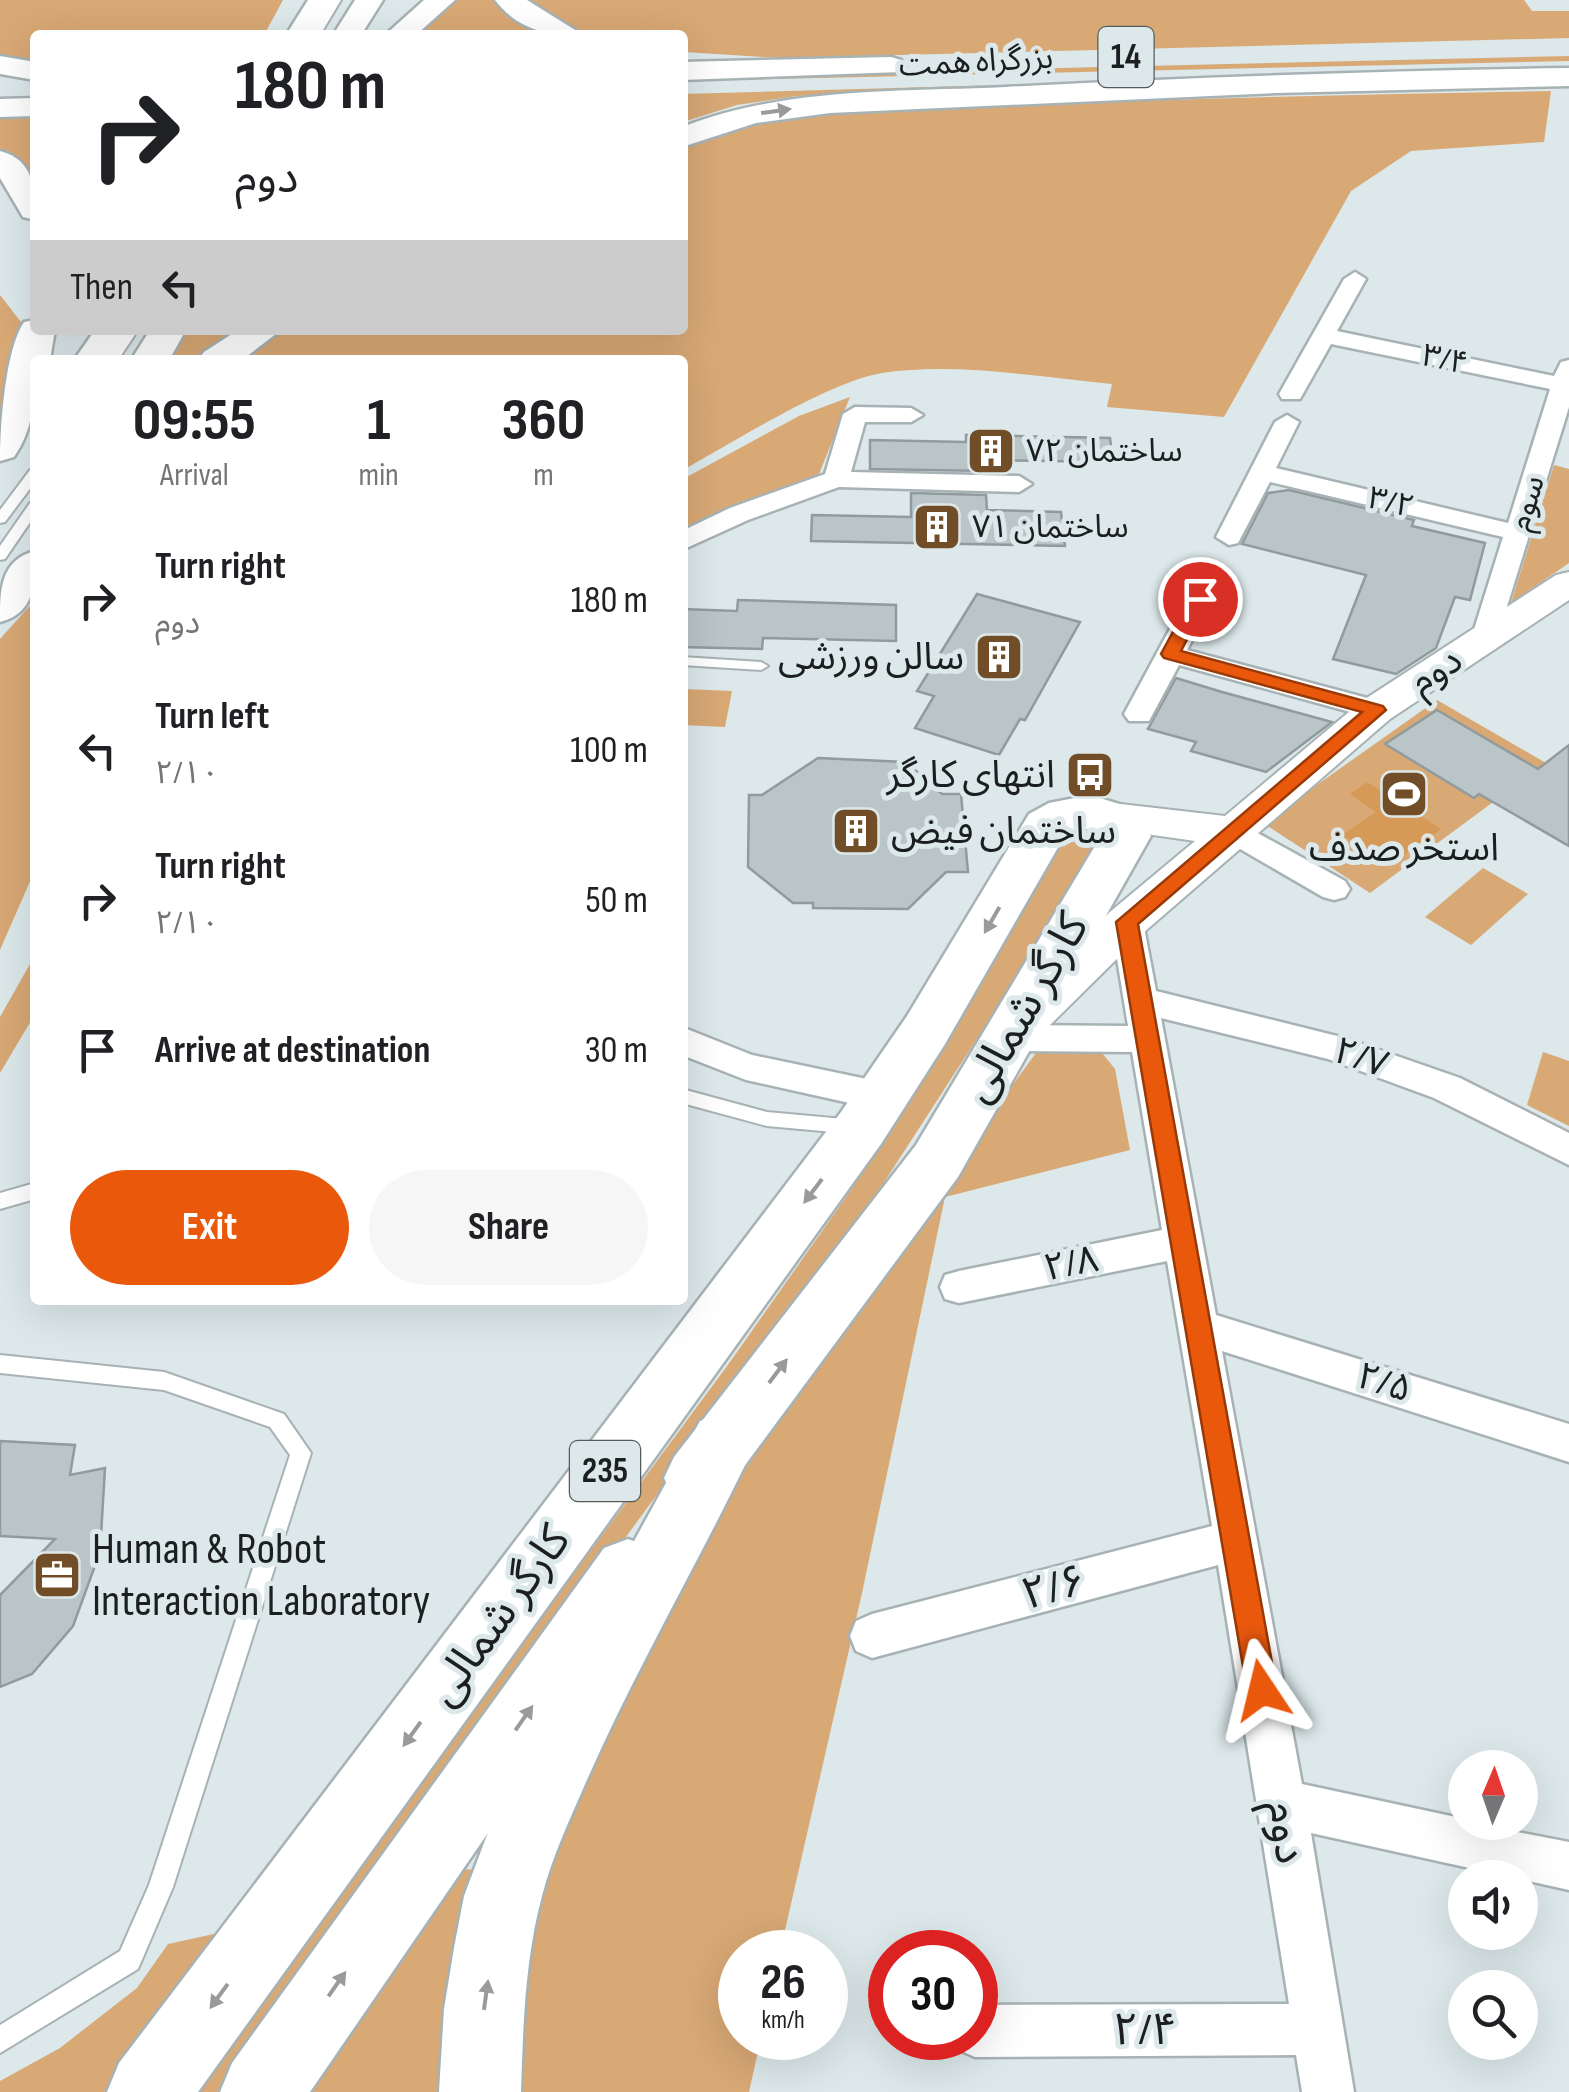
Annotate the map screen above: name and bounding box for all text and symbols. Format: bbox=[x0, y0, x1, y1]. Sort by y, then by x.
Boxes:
road number: 14 bbox=[1098, 27, 1154, 87]
street label: بزرگراه همت bbox=[898, 38, 1054, 86]
text: 180 m bbox=[235, 45, 386, 129]
icon: right bbox=[70, 70, 200, 200]
one-way arrow bbox=[760, 103, 792, 119]
text: دوم bbox=[235, 151, 298, 206]
icon: left bbox=[153, 260, 208, 315]
text: Then bbox=[70, 265, 133, 310]
street label: ۳/۴ bbox=[1418, 336, 1472, 384]
text: 09:55 bbox=[133, 385, 256, 457]
text: 1 bbox=[367, 385, 390, 457]
text: 360 bbox=[502, 385, 585, 457]
building icon: ساختمان ۷۲ bbox=[965, 425, 1017, 477]
place label: ساختمان ۷۲ bbox=[1026, 432, 1183, 471]
text: Arrival bbox=[160, 456, 229, 495]
text: min bbox=[359, 456, 399, 495]
text: m bbox=[533, 456, 554, 495]
street label: سوم bbox=[1500, 471, 1557, 536]
street label: ۳/۲ bbox=[1364, 479, 1418, 527]
building icon: ساختمان ۷۱ bbox=[911, 501, 963, 553]
place label: ساختمان ۷۱ bbox=[972, 508, 1129, 547]
text: Turn right bbox=[155, 544, 286, 589]
pin bbox=[1158, 557, 1243, 642]
icon: arrive bbox=[1173, 572, 1228, 627]
icon: right bbox=[70, 573, 125, 628]
text: 180 m bbox=[571, 578, 648, 623]
text: دوم bbox=[155, 604, 200, 643]
building icon: سالن ورزشی bbox=[973, 631, 1025, 683]
place label: سالن ورزشی bbox=[778, 635, 964, 680]
street label: دوم bbox=[1401, 638, 1473, 709]
text: Turn left bbox=[155, 694, 269, 739]
icon: left bbox=[70, 723, 125, 778]
text: 100 m bbox=[570, 728, 648, 773]
bus stop icon: انتهای کارگر bbox=[1064, 749, 1116, 801]
place label: انتهای کارگر bbox=[885, 753, 1055, 798]
text: ۲/۱۰ bbox=[155, 754, 219, 793]
sports icon: استخر صدف bbox=[1378, 768, 1430, 820]
building icon: ساختمان فیض bbox=[830, 805, 882, 857]
place label: ساختمان فیض bbox=[891, 809, 1116, 854]
place label: استخر صدف bbox=[1309, 826, 1499, 871]
text: Turn right bbox=[155, 844, 286, 889]
icon: right bbox=[70, 873, 125, 928]
text: 50 m bbox=[585, 878, 648, 923]
street label: کارگر شمالی bbox=[949, 903, 1101, 1112]
text: ۲/۱۰ bbox=[155, 904, 219, 943]
one-way arrow bbox=[984, 906, 1001, 934]
icon: arrive bbox=[70, 1023, 125, 1078]
text: Arrive at destination bbox=[155, 1028, 430, 1073]
text: 30 m bbox=[585, 1028, 648, 1073]
street label: ۲/۷ bbox=[1328, 1028, 1394, 1088]
button: Exit bbox=[70, 1170, 349, 1285]
button: Share bbox=[369, 1170, 648, 1285]
one-way arrow bbox=[804, 1178, 824, 1204]
street label: ۲/۸ bbox=[1040, 1237, 1102, 1291]
street label: ۲/۵ bbox=[1351, 1354, 1417, 1412]
one-way arrow bbox=[767, 1358, 787, 1384]
road number: 235 bbox=[570, 1441, 640, 1501]
street label: کارگر شمالی bbox=[415, 1515, 583, 1717]
place label: Human & Robot Interaction Laboratory bbox=[92, 1522, 430, 1629]
office icon: Human & Robot Interaction Laboratory bbox=[31, 1549, 83, 1601]
street label: ۲/۶ bbox=[1016, 1553, 1092, 1623]
position arrow bbox=[1210, 1638, 1314, 1742]
one-way arrow bbox=[514, 1704, 533, 1731]
one-way arrow bbox=[403, 1721, 423, 1747]
north arrow bbox=[1448, 1750, 1538, 1840]
map controls bbox=[1448, 1750, 1538, 2060]
street label: دوم bbox=[1250, 1796, 1318, 1868]
button: sound bbox=[1448, 1860, 1538, 1950]
speed limit sign: 30 bbox=[868, 1930, 998, 2060]
text: 26 bbox=[760, 1953, 806, 2013]
one-way arrow bbox=[327, 1970, 346, 1997]
button: search bbox=[1448, 1970, 1538, 2060]
one-way arrow bbox=[478, 1979, 494, 2010]
one-way arrow bbox=[210, 1983, 230, 2009]
street label: ۲/۴ bbox=[1113, 2003, 1177, 2058]
text: km/h bbox=[761, 2005, 805, 2036]

